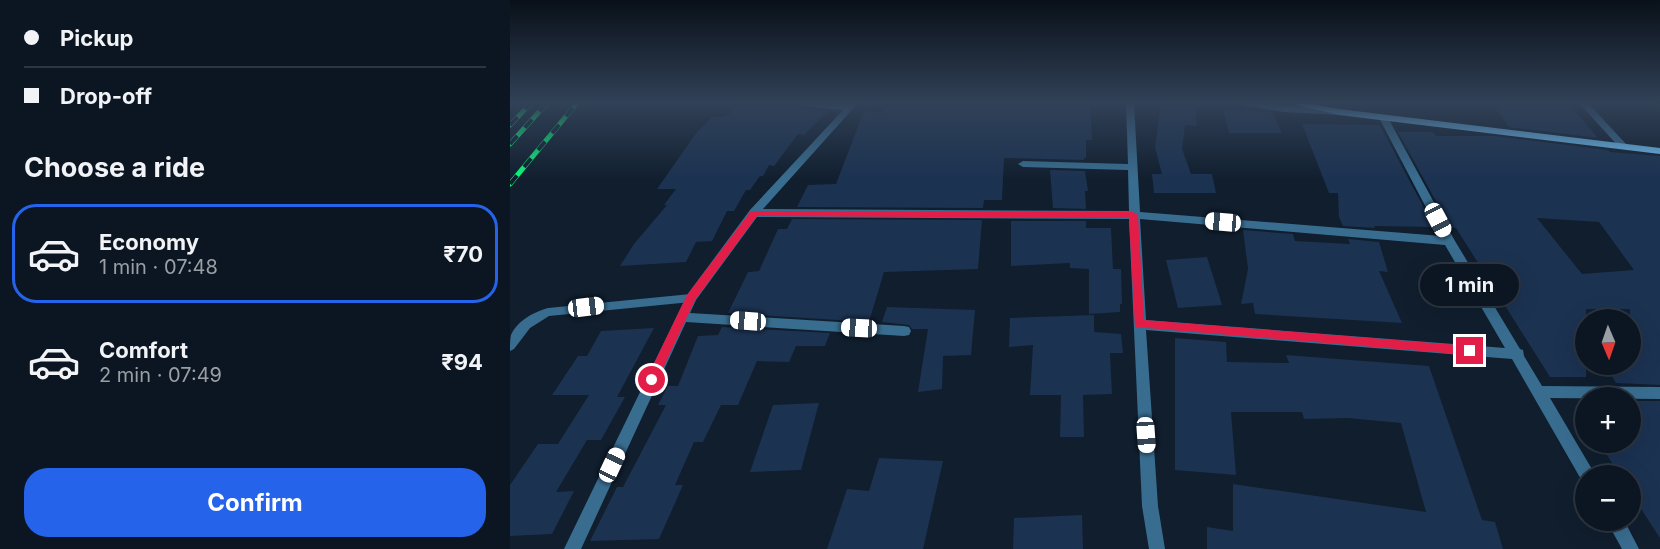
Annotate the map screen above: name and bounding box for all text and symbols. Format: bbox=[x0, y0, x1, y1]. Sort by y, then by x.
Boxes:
text: Pickup bbox=[60, 25, 134, 51]
text: Drop-off bbox=[60, 83, 152, 109]
text: Choose a ride bbox=[24, 151, 205, 184]
car bbox=[1422, 200, 1454, 240]
car bbox=[1204, 211, 1242, 233]
icon: car bbox=[27, 227, 81, 281]
text: Economy bbox=[99, 229, 199, 255]
text: ₹70 bbox=[443, 241, 483, 267]
text: 1 min · 07:48 bbox=[99, 255, 218, 279]
callout: 1 min bbox=[1420, 264, 1520, 306]
text: 1 min bbox=[1445, 273, 1494, 297]
car bbox=[567, 296, 605, 318]
north arrow bbox=[1575, 309, 1641, 375]
map controls bbox=[1575, 309, 1641, 531]
car bbox=[729, 311, 767, 331]
car bbox=[841, 318, 877, 338]
icon: car bbox=[27, 335, 81, 389]
text: Comfort bbox=[99, 337, 188, 363]
route end bbox=[1456, 337, 1483, 364]
text: ₹94 bbox=[441, 349, 483, 375]
text: 2 min · 07:49 bbox=[99, 363, 222, 387]
route start bbox=[638, 366, 665, 393]
button: + bbox=[1575, 387, 1641, 453]
car bbox=[1136, 416, 1156, 454]
car bbox=[596, 445, 628, 485]
button: − bbox=[1575, 465, 1641, 531]
button: Confirm bbox=[24, 468, 486, 537]

